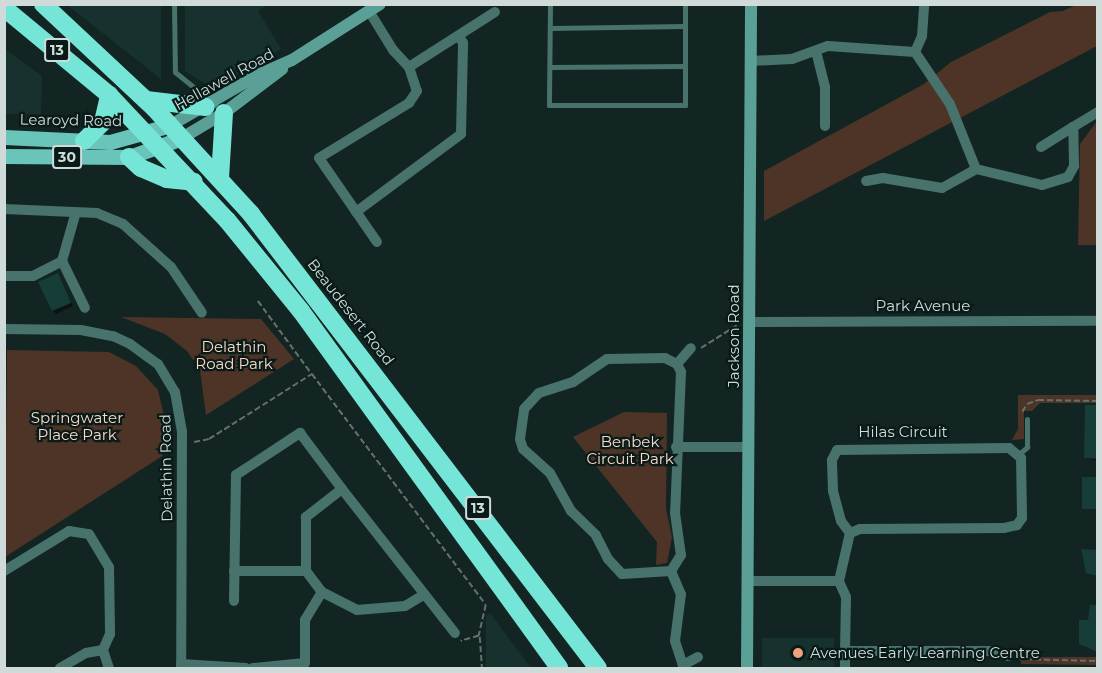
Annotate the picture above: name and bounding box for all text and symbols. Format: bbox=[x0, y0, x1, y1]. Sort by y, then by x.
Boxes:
road number: 13 bbox=[44, 39, 70, 61]
street label: Hellawell Road bbox=[171, 44, 277, 114]
street label: Learoyd Road bbox=[20, 110, 122, 130]
road number: 30 bbox=[52, 146, 82, 168]
street label: Beaudesert Road bbox=[304, 255, 398, 369]
street label: Jackson Road bbox=[725, 284, 743, 388]
street label: Park Avenue bbox=[876, 297, 970, 315]
park label: Delathin Road Park bbox=[195, 337, 273, 372]
park label: Springwater Place Park bbox=[31, 408, 123, 443]
street label: Delathin Road bbox=[156, 414, 176, 522]
street label: Hilas Circuit bbox=[858, 423, 948, 441]
park label: Benbek Circuit Park bbox=[586, 432, 674, 467]
road number: 13 bbox=[464, 497, 492, 519]
place label: Avenues Early Learning Centre bbox=[810, 644, 1040, 662]
marker: Avenues Early Learning Centre bbox=[791, 646, 805, 660]

